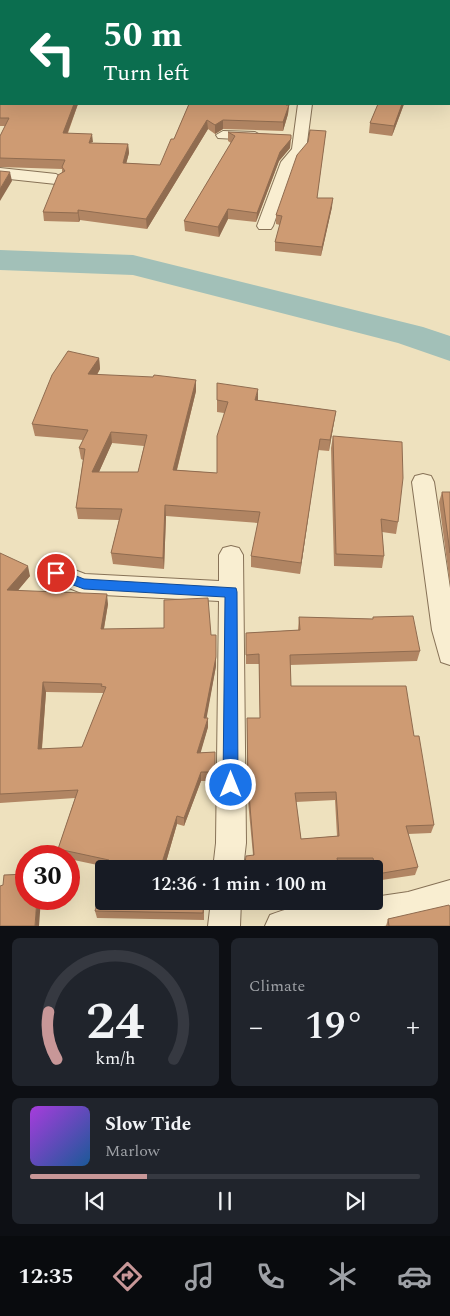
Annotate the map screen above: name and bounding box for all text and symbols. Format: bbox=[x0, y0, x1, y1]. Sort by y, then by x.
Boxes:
text: 50 m bbox=[103, 9, 183, 62]
icon: left bbox=[20, 20, 85, 85]
text: Turn left bbox=[103, 57, 189, 90]
pin bbox=[35, 552, 77, 594]
icon: arrive bbox=[42, 559, 70, 587]
position arrow bbox=[204, 758, 256, 810]
speed limit sign: 30 bbox=[15, 845, 80, 910]
text: 12:36 · 1 min · 100 m bbox=[151, 870, 327, 899]
text: Climate bbox=[249, 974, 305, 998]
text: 24 bbox=[86, 983, 145, 1062]
text: 19° bbox=[305, 998, 364, 1056]
text: − bbox=[249, 1006, 263, 1049]
text: + bbox=[406, 1006, 420, 1049]
text: km/h bbox=[95, 1045, 136, 1072]
text: Slow Tide bbox=[105, 1110, 191, 1139]
text: Marlow bbox=[105, 1139, 160, 1163]
icon: previous bbox=[81, 1187, 109, 1215]
icon: pause bbox=[211, 1187, 239, 1215]
icon: next bbox=[341, 1187, 369, 1215]
icon: directions bbox=[110, 1259, 145, 1294]
icon: music bbox=[182, 1259, 217, 1294]
icon: phone bbox=[253, 1259, 288, 1294]
icon: climate bbox=[325, 1259, 360, 1294]
icon: car bbox=[397, 1259, 432, 1294]
text: 12:35 bbox=[18, 1260, 74, 1293]

